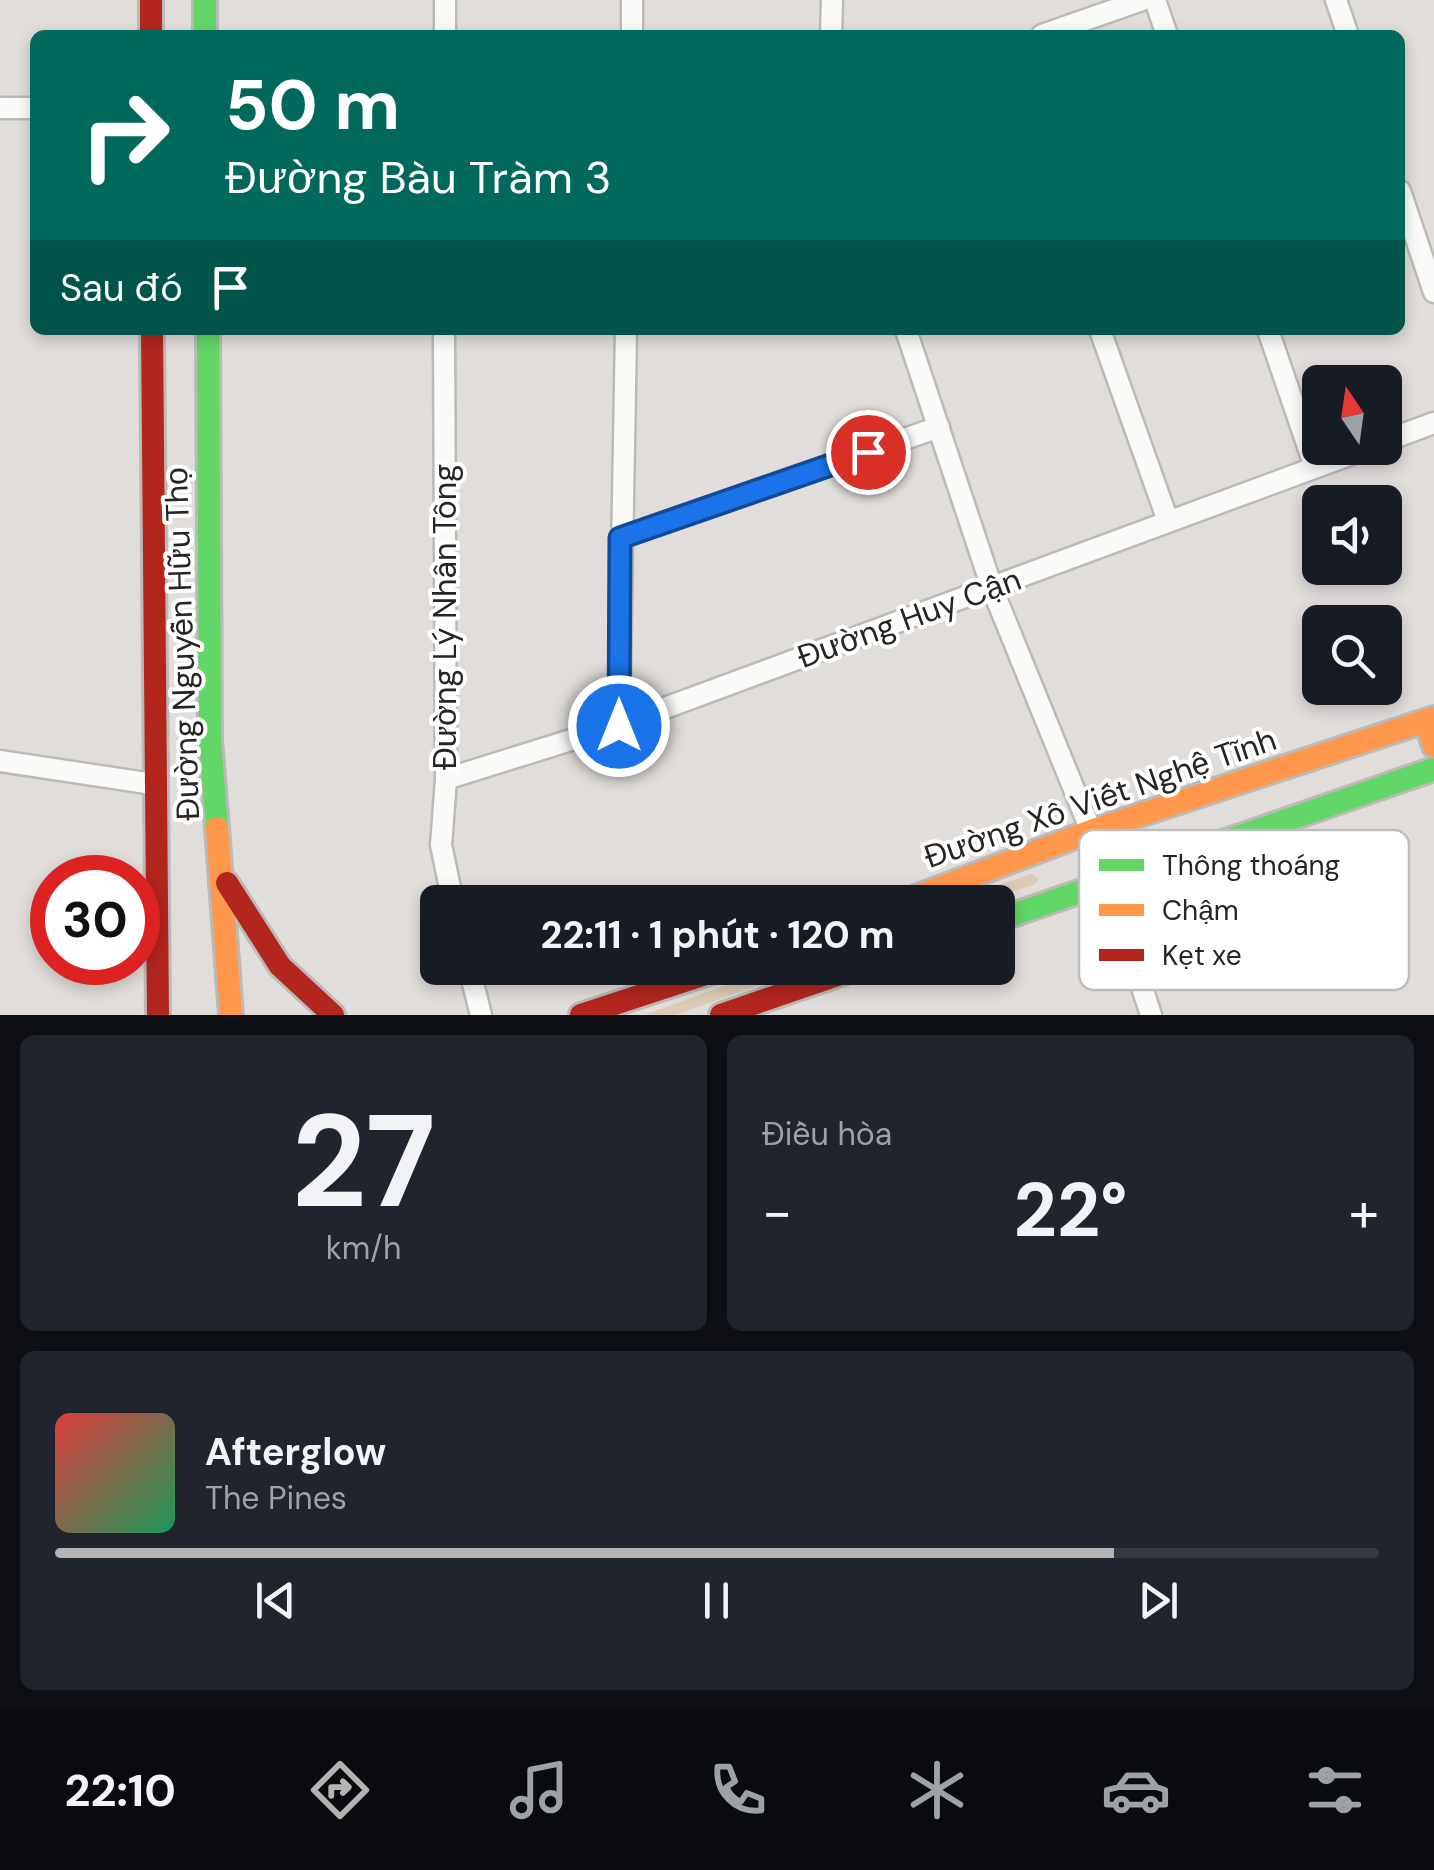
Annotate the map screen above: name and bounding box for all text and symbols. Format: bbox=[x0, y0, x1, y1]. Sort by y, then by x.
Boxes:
text: 50 m bbox=[225, 60, 400, 151]
icon: right bbox=[60, 70, 190, 200]
text: Đường Bàu Tràm 3 bbox=[225, 148, 611, 207]
icon: arrive bbox=[203, 260, 258, 315]
text: Sau đó bbox=[60, 263, 183, 313]
north arrow bbox=[1302, 365, 1402, 465]
map controls bbox=[1302, 365, 1402, 705]
pin bbox=[826, 410, 911, 495]
icon: arrive bbox=[841, 425, 896, 480]
street label: Đường Lý Nhân Tông bbox=[424, 464, 466, 770]
street label: Đường Nguyễn Hữu Thọ bbox=[155, 467, 209, 821]
button: sound bbox=[1302, 485, 1402, 585]
street label: Đường Huy Cận bbox=[791, 558, 1027, 678]
button: search bbox=[1302, 605, 1402, 705]
position arrow bbox=[567, 674, 671, 778]
street label: Đường Xô Viết Nghệ Tĩnh bbox=[918, 718, 1282, 878]
legend bbox=[1079, 830, 1409, 990]
text: Thông thoáng bbox=[1162, 847, 1340, 884]
speed limit sign: 30 bbox=[30, 855, 160, 985]
text: Chậm bbox=[1162, 892, 1239, 929]
text: 22:11 · 1 phút · 120 m bbox=[540, 910, 895, 960]
text: Kẹt xe bbox=[1162, 937, 1242, 974]
text: 27 bbox=[292, 1077, 435, 1246]
text: Điều hòa bbox=[762, 1113, 892, 1155]
text: 22° bbox=[1014, 1162, 1127, 1259]
text: − bbox=[762, 1176, 792, 1248]
text: + bbox=[1349, 1176, 1379, 1248]
text: km/h bbox=[326, 1227, 401, 1269]
text: Afterglow bbox=[205, 1427, 386, 1477]
text: The Pines bbox=[205, 1477, 347, 1519]
icon: previous bbox=[248, 1573, 303, 1628]
icon: pause bbox=[689, 1573, 744, 1628]
icon: next bbox=[1131, 1573, 1186, 1628]
icon: directions bbox=[305, 1755, 375, 1825]
icon: music bbox=[504, 1755, 574, 1825]
icon: phone bbox=[703, 1755, 773, 1825]
icon: climate bbox=[902, 1755, 972, 1825]
icon: car bbox=[1101, 1755, 1171, 1825]
icon: filters bbox=[1300, 1755, 1370, 1825]
text: 22:10 bbox=[64, 1761, 176, 1820]

